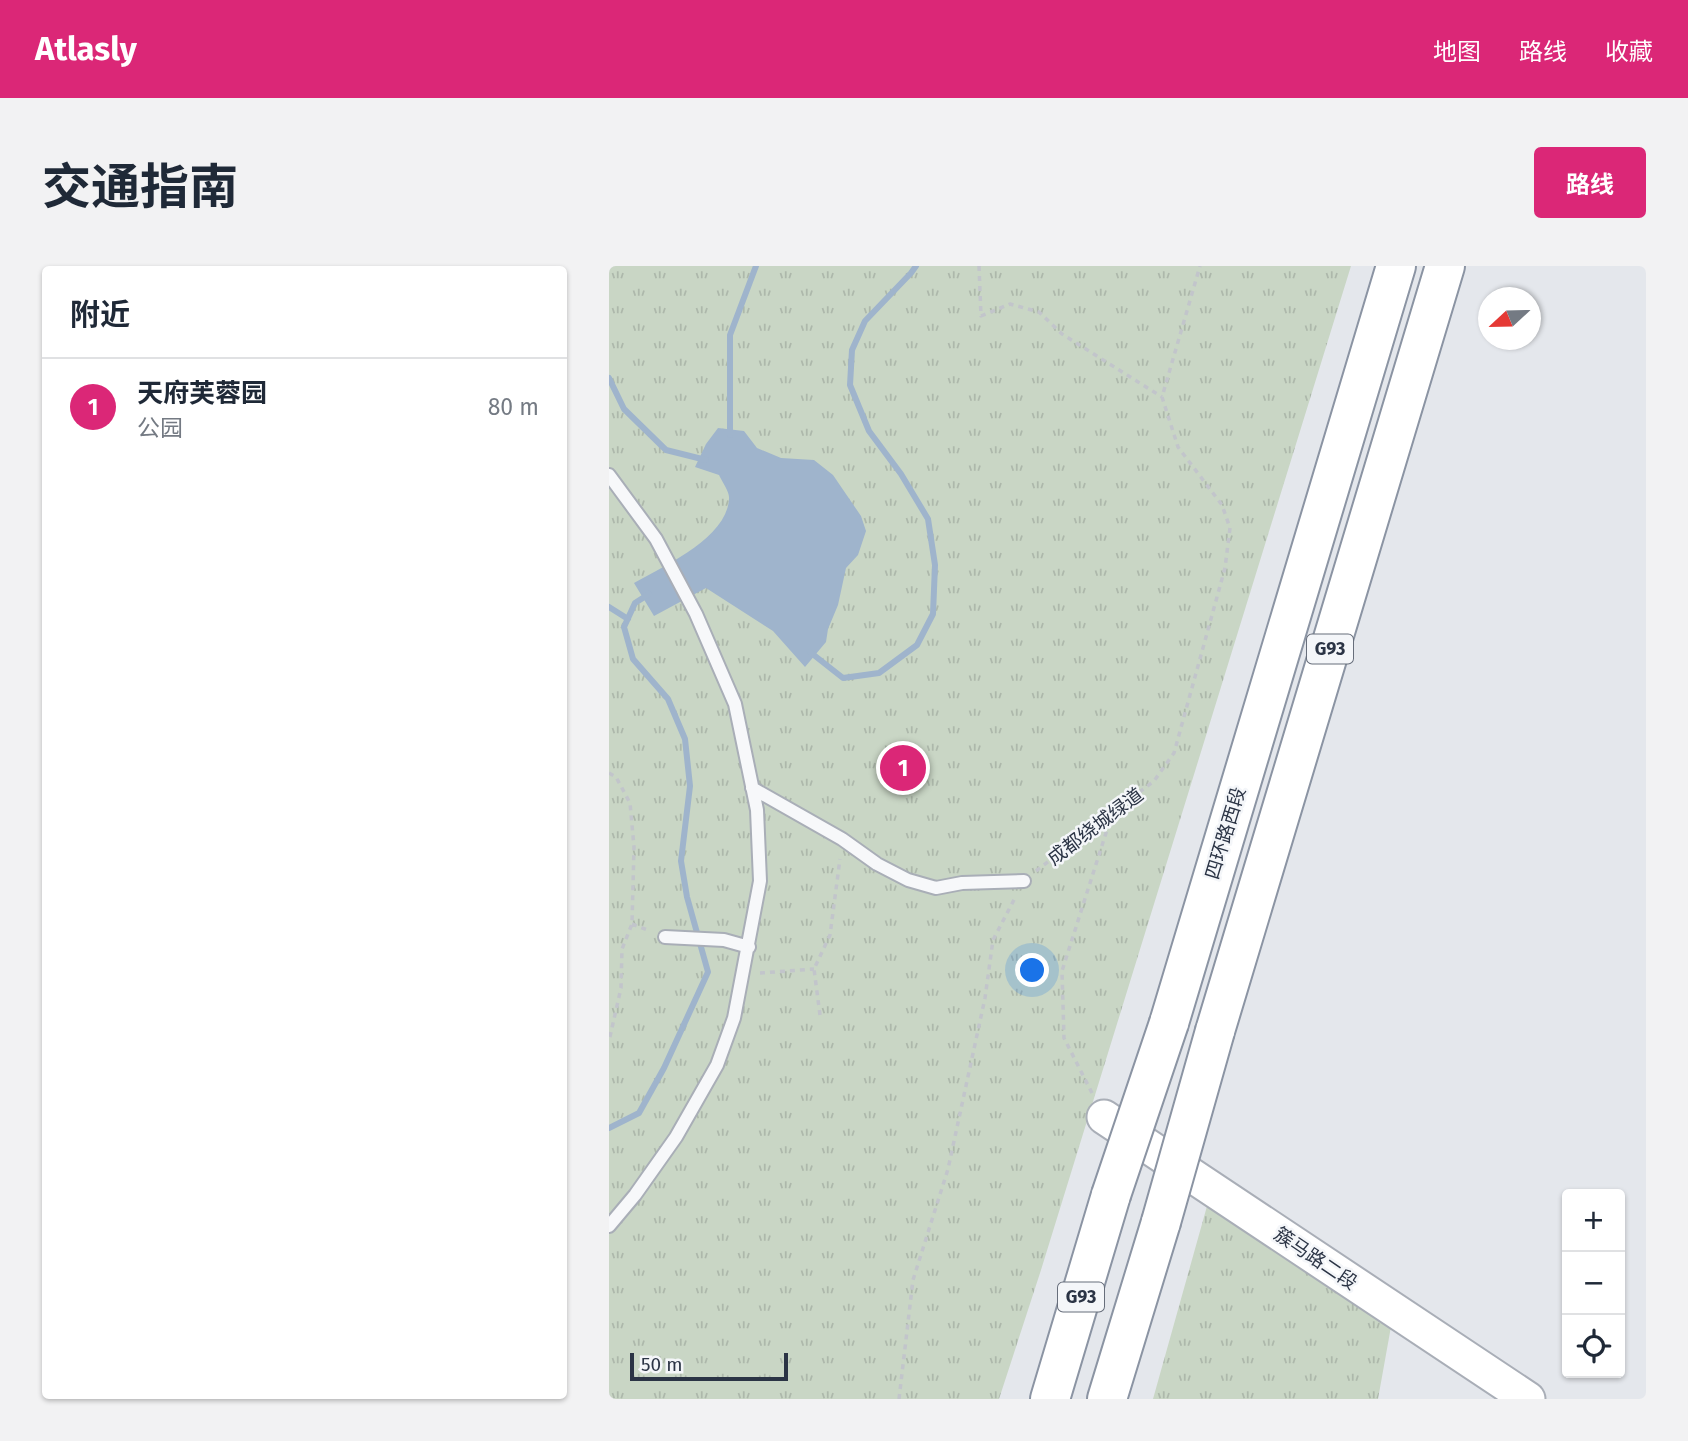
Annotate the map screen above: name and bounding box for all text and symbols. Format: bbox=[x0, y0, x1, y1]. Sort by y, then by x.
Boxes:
text: Atlasly bbox=[35, 29, 137, 69]
text: 地图 bbox=[1433, 38, 1481, 66]
text: 路线 bbox=[1519, 38, 1567, 66]
text: 收藏 bbox=[1605, 38, 1653, 66]
button: 路线 bbox=[1534, 147, 1646, 218]
text: 交通指南 bbox=[42, 158, 238, 217]
north arrow bbox=[1478, 287, 1541, 350]
text: 附近 bbox=[70, 297, 130, 333]
text: 天府芙蓉园 bbox=[137, 378, 267, 409]
text: 1 bbox=[88, 393, 98, 421]
text: 80 m bbox=[488, 393, 539, 421]
text: 公园 bbox=[137, 414, 183, 442]
road number: G93 bbox=[1307, 634, 1353, 664]
pin: 1 bbox=[880, 742, 926, 794]
street label: 成都绕城绿道 bbox=[1043, 783, 1148, 870]
street label: 四环路西段 bbox=[1201, 784, 1250, 882]
your location bbox=[1015, 953, 1049, 987]
map controls bbox=[1562, 1189, 1625, 1378]
button: + bbox=[1562, 1189, 1625, 1252]
street label: 簇马路二段 bbox=[1270, 1222, 1362, 1295]
button: − bbox=[1562, 1252, 1625, 1315]
road number: G93 bbox=[1058, 1282, 1104, 1312]
button: locate bbox=[1562, 1315, 1625, 1378]
scale bar bbox=[630, 1350, 787, 1382]
text: 50 m bbox=[641, 1353, 682, 1376]

